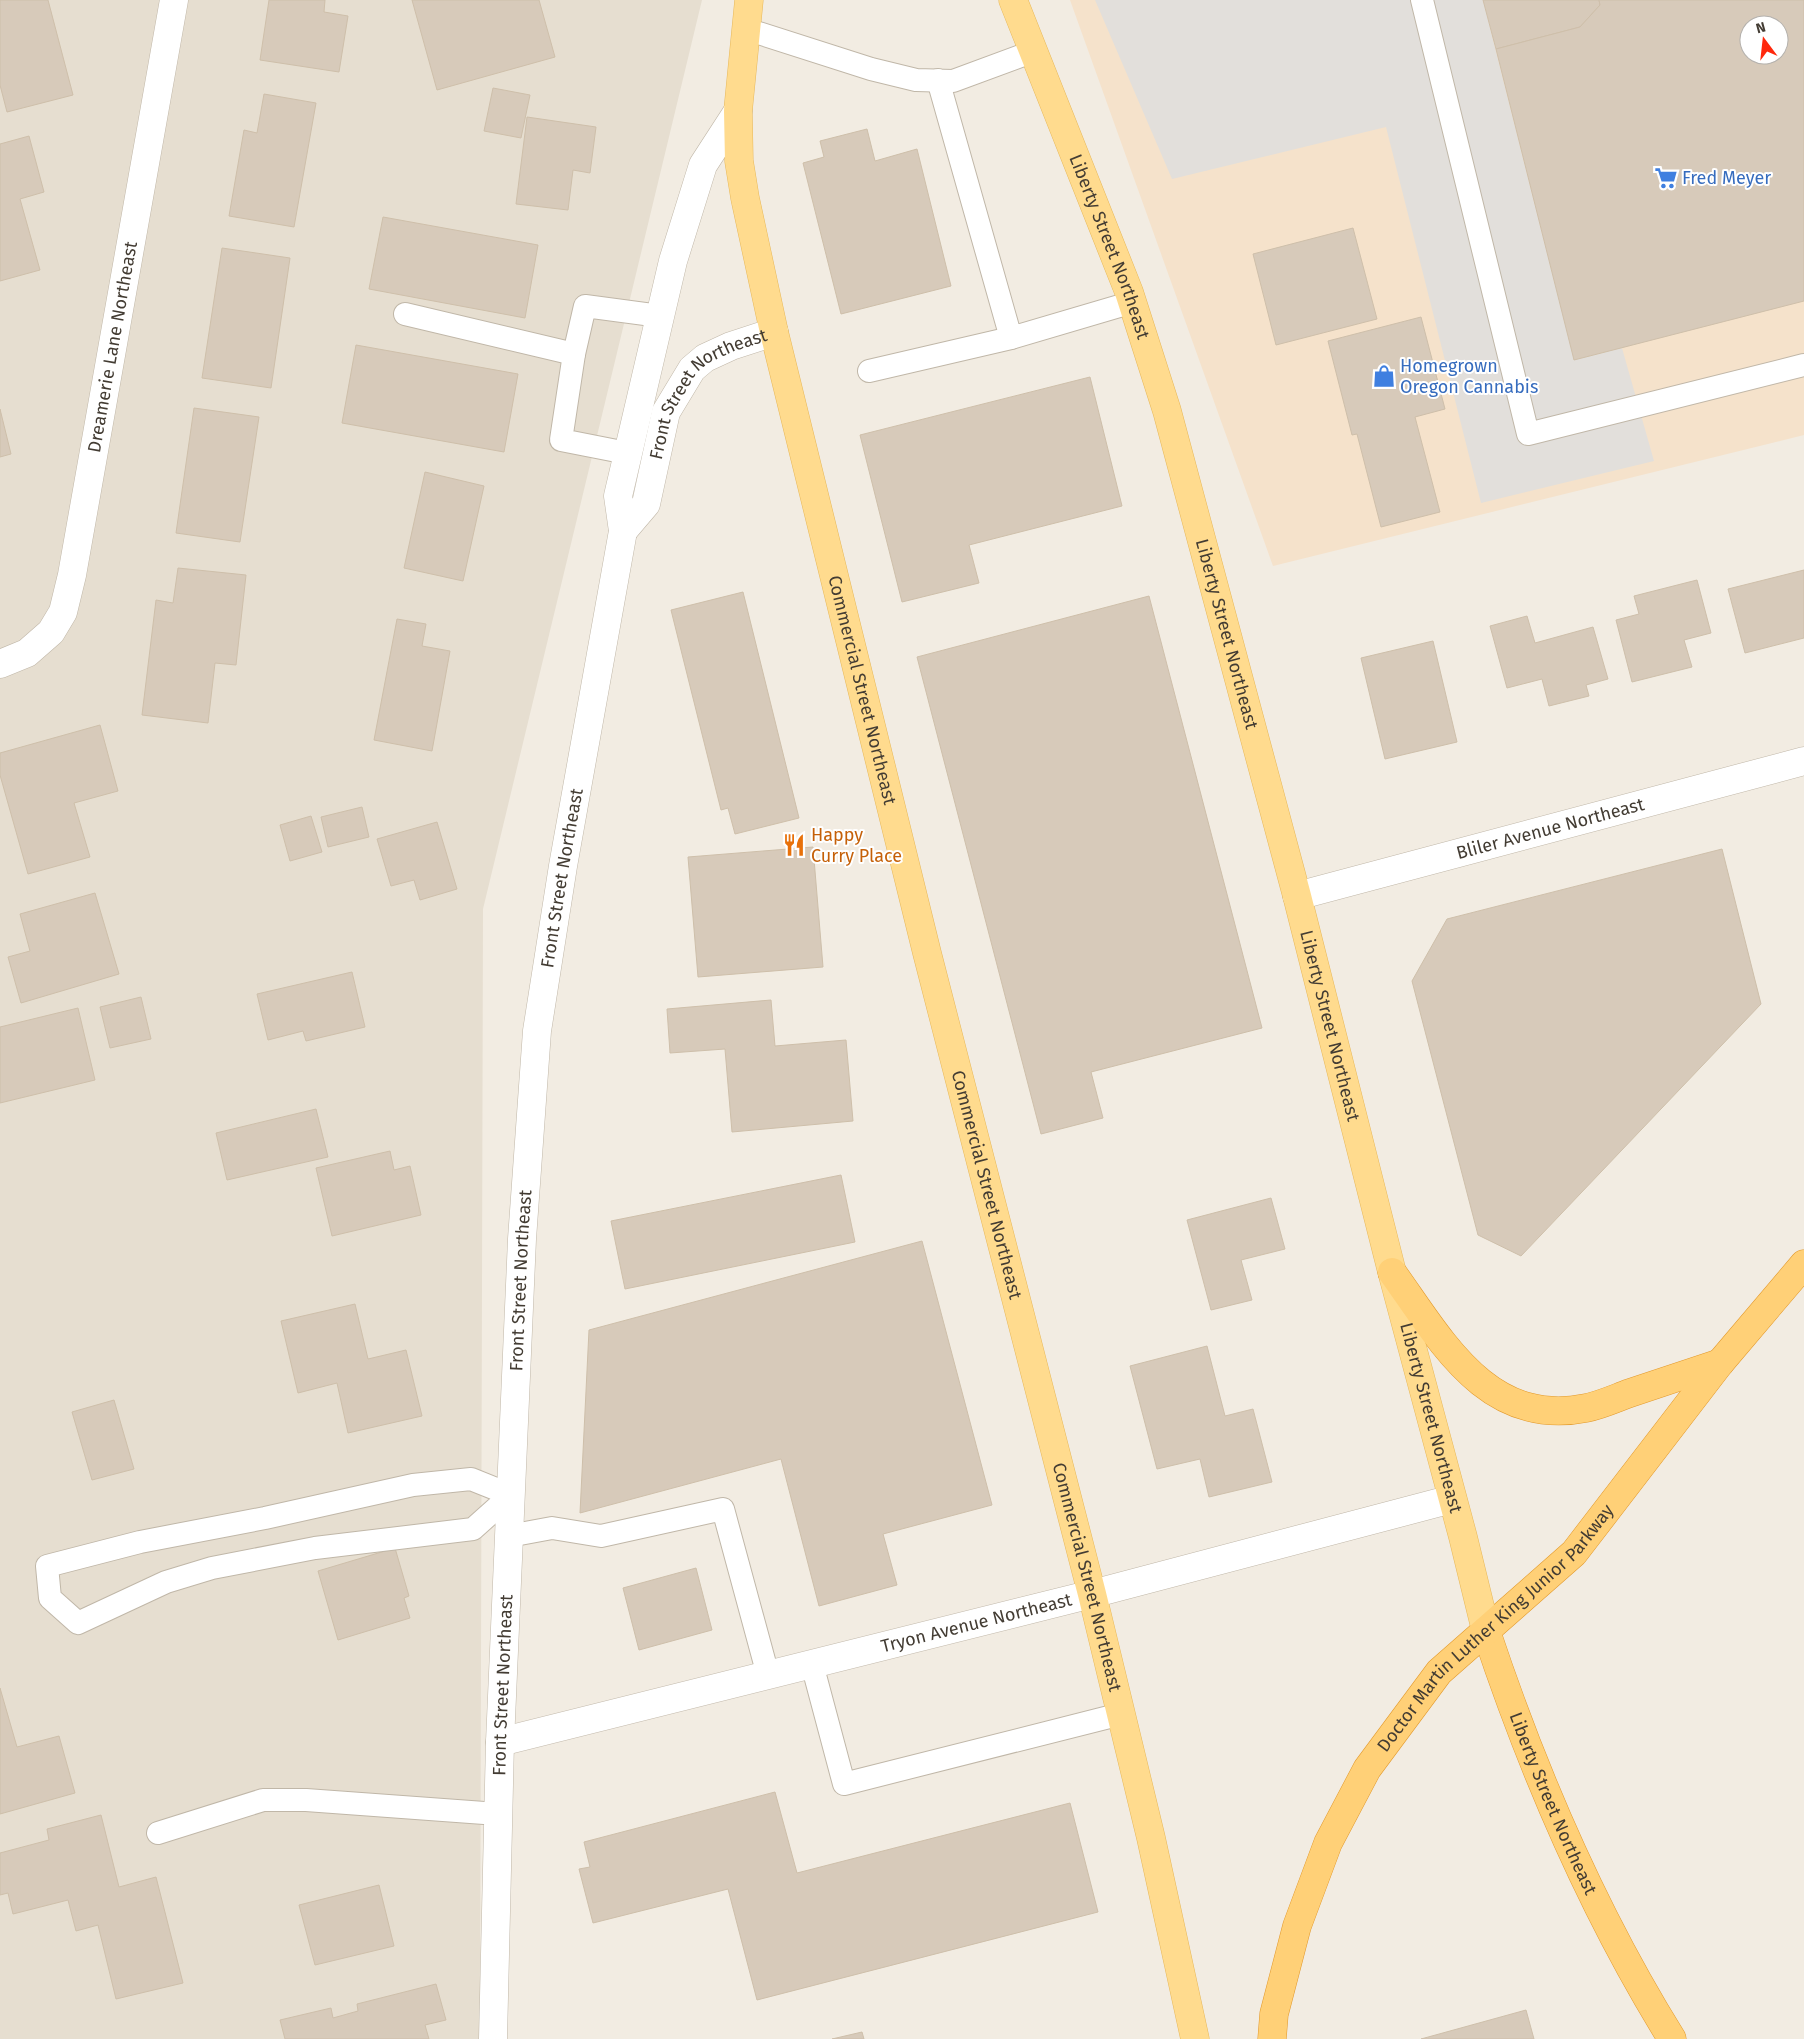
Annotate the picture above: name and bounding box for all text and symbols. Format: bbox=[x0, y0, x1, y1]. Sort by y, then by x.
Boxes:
north arrow bbox=[1739, 15, 1789, 65]
text: N bbox=[1754, 19, 1767, 37]
street label: Liberty Street Northeast bbox=[1064, 151, 1155, 342]
supermarket icon: Fred Meyer bbox=[1653, 165, 1679, 191]
place label: Fred Meyer bbox=[1682, 167, 1771, 189]
street label: Dreamerie Lane Northeast bbox=[83, 239, 142, 454]
street label: Front Street Northeast bbox=[645, 324, 770, 462]
place label: Homegrown Oregon Cannabis bbox=[1400, 355, 1538, 398]
shop icon: Homegrown Oregon Cannabis bbox=[1371, 363, 1397, 389]
street label: Liberty Street Northeast bbox=[1191, 536, 1263, 732]
street label: Commercial Street Northeast bbox=[823, 573, 901, 808]
street label: Front Street Northeast bbox=[536, 786, 588, 969]
street label: Bliler Avenue Northeast bbox=[1454, 793, 1647, 864]
place label: Happy Curry Place bbox=[811, 824, 902, 867]
restaurant icon: Happy Curry Place bbox=[781, 832, 807, 858]
street label: Liberty Street Northeast bbox=[1295, 928, 1365, 1124]
street label: Commercial Street Northeast bbox=[947, 1068, 1027, 1302]
street label: Front Street Northeast bbox=[505, 1189, 537, 1372]
street label: Liberty Street Northeast bbox=[1395, 1320, 1467, 1516]
street label: Commercial Street Northeast bbox=[1048, 1460, 1126, 1694]
street label: Doctor Martin Luther King Junior Parkway bbox=[1372, 1500, 1619, 1756]
street label: Tryon Avenue Northeast bbox=[879, 1588, 1075, 1657]
street label: Front Street Northeast bbox=[488, 1593, 517, 1776]
street label: Liberty Street Northeast bbox=[1505, 1709, 1602, 1899]

